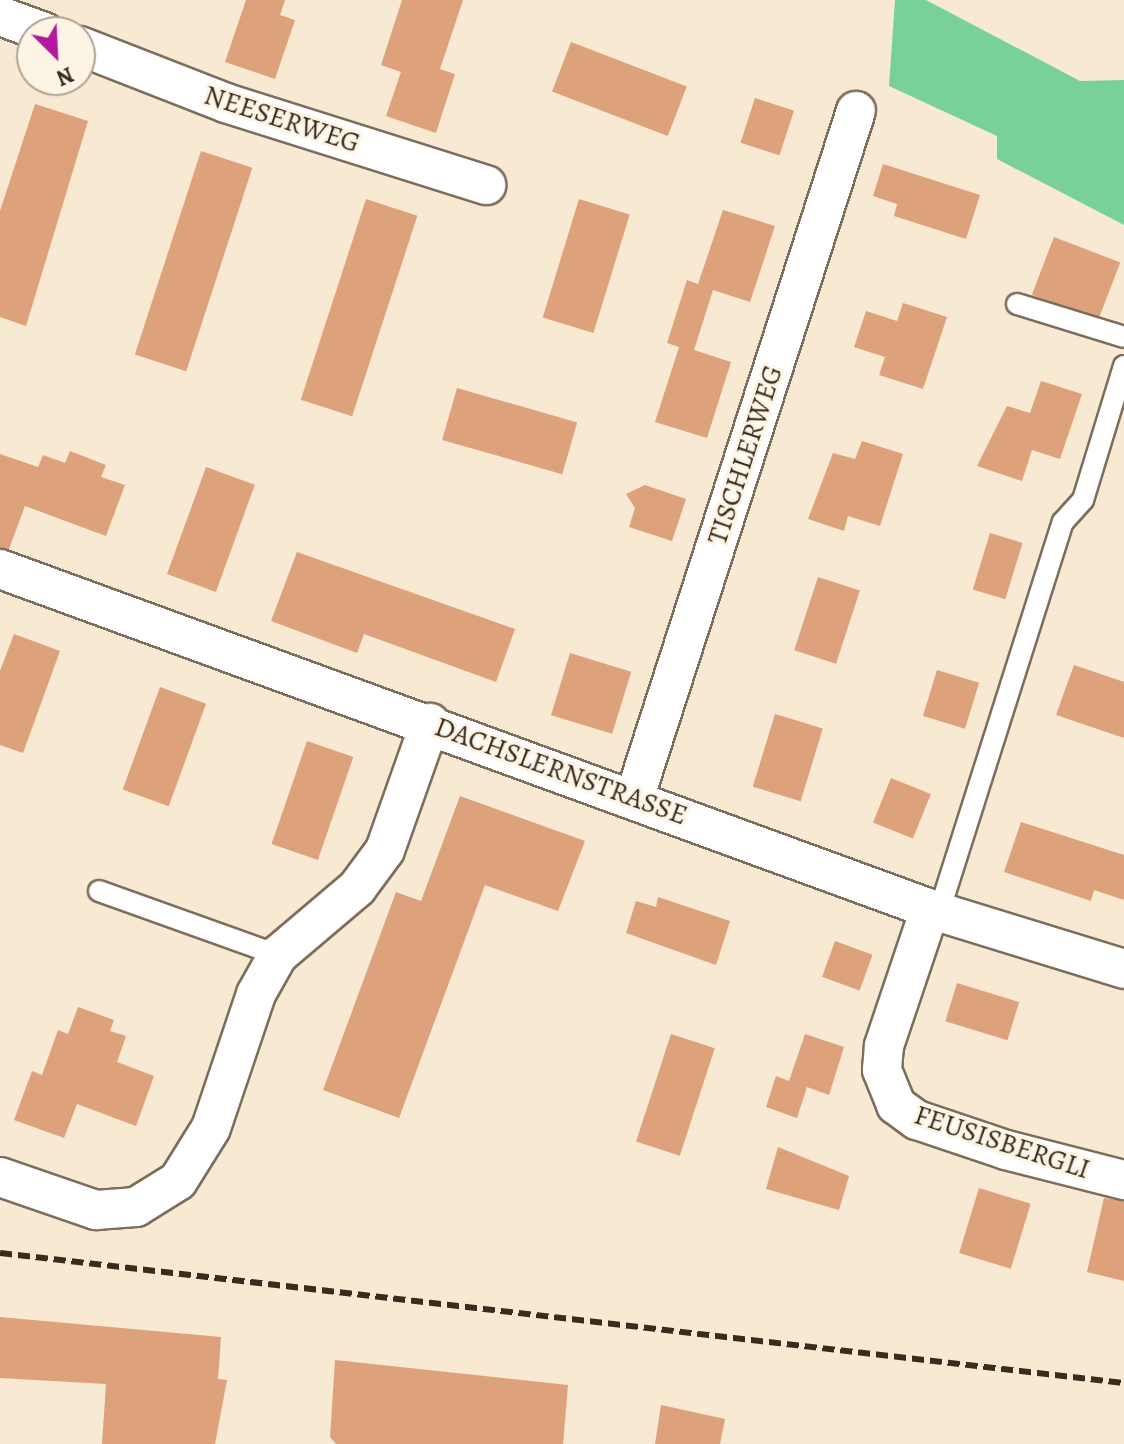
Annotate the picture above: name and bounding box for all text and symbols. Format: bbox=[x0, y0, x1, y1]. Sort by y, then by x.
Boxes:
north arrow bbox=[16, 16, 96, 96]
text: N bbox=[52, 59, 78, 93]
street label: NEESERWEG bbox=[200, 78, 364, 160]
street label: TISCHLERWEG bbox=[700, 361, 790, 549]
street label: DACHSLERNSTRASSE bbox=[430, 710, 692, 832]
street label: FEUSISBERGLI bbox=[910, 1098, 1094, 1186]

